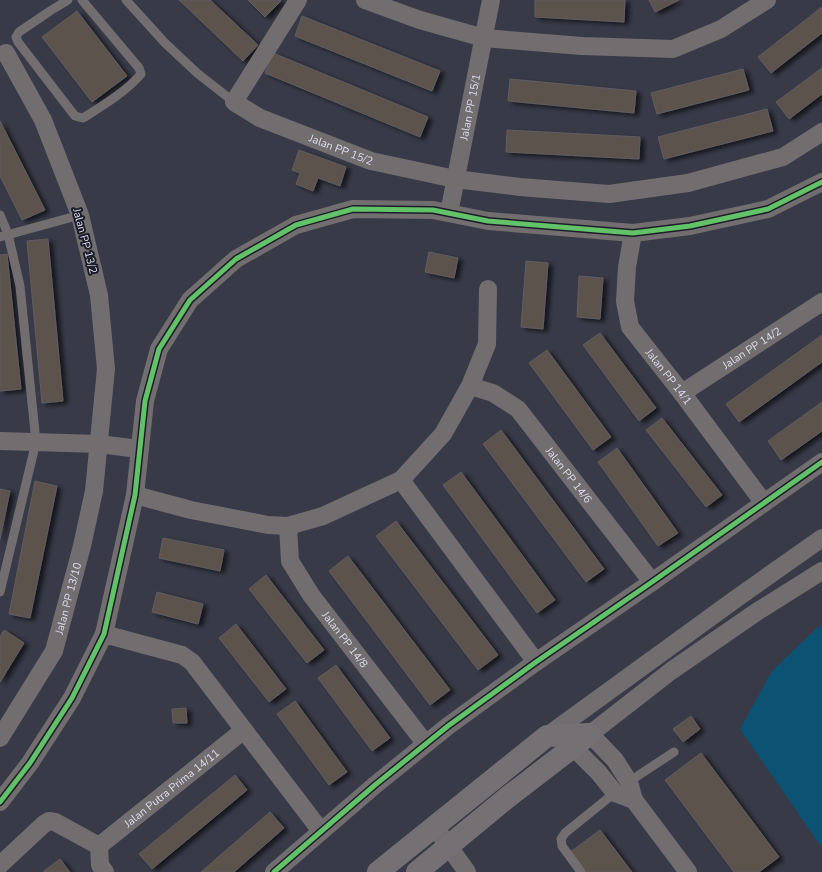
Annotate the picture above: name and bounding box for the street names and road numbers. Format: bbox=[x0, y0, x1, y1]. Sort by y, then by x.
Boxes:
street label: Jalan PP 15/1 bbox=[456, 73, 484, 143]
street label: Jalan PP 15/2 bbox=[306, 130, 375, 169]
street label: Jalan PP 13/2 bbox=[69, 206, 101, 275]
street label: Jalan PP 14/2 bbox=[718, 323, 784, 373]
street label: Jalan PP 14/1 bbox=[642, 345, 696, 408]
street label: Jalan PP 14/6 bbox=[542, 443, 596, 506]
street label: Jalan PP 13/10 bbox=[51, 560, 85, 637]
street label: Jalan PP 14/8 bbox=[318, 607, 372, 671]
street label: Jalan Putra Prima 14/11 bbox=[120, 745, 222, 831]

